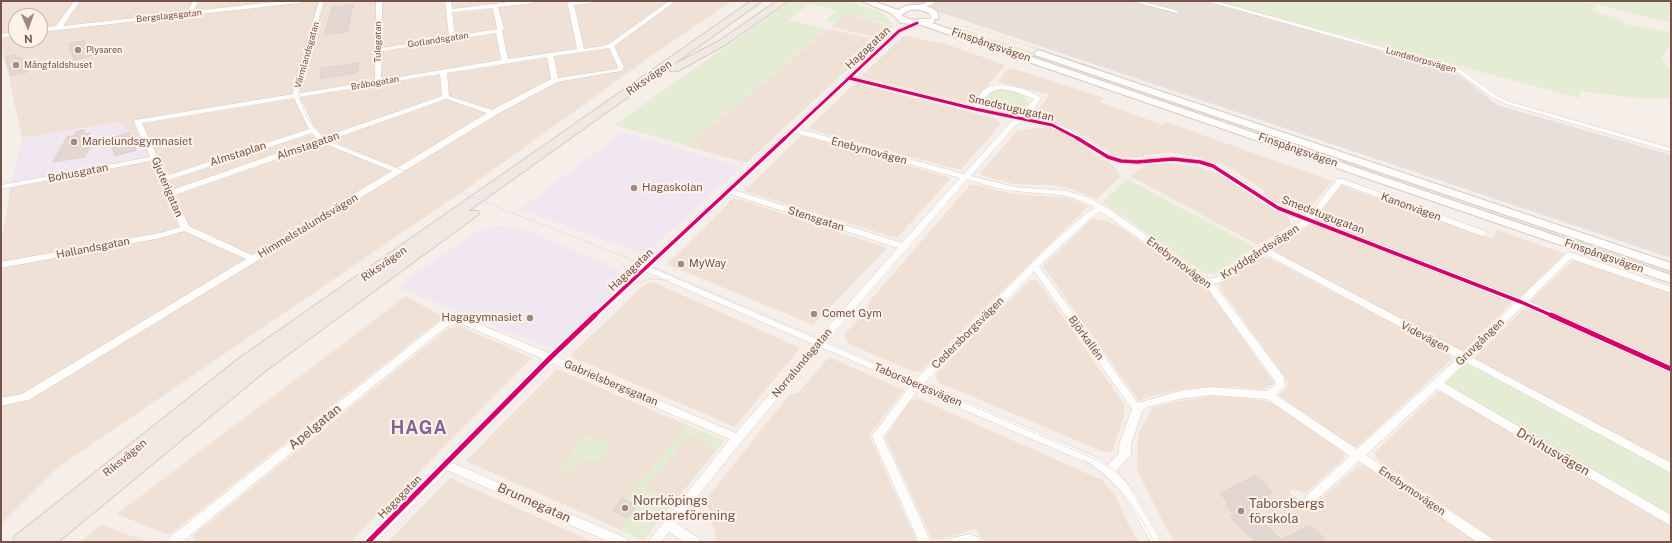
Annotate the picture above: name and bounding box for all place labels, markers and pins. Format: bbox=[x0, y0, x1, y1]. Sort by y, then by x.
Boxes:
marker: Plysaren bbox=[73, 45, 83, 55]
place label: Plysaren bbox=[86, 45, 122, 55]
marker: Mångfaldshuset bbox=[11, 60, 21, 70]
place label: Mångfaldshuset bbox=[24, 60, 92, 70]
place label: Marielundsgymnasiet bbox=[82, 135, 192, 149]
marker: Marielundsgymnasiet bbox=[69, 137, 79, 147]
place label: Hagaskolan bbox=[642, 181, 703, 195]
marker: Hagaskolan bbox=[629, 183, 639, 193]
place label: MyWay bbox=[689, 257, 726, 271]
marker: MyWay bbox=[676, 259, 686, 269]
place label: Comet Gym bbox=[822, 307, 882, 321]
marker: Comet Gym bbox=[809, 309, 819, 319]
place label: Hagagymnasiet bbox=[442, 311, 522, 325]
marker: Hagagymnasiet bbox=[525, 313, 535, 323]
place label: Norrköpings arbetareförening bbox=[633, 493, 736, 524]
place label: Taborsbergs förskola bbox=[1249, 496, 1324, 527]
marker: Norrköpings arbetareförening bbox=[620, 503, 630, 513]
marker: Taborsbergs förskola bbox=[1236, 506, 1246, 516]

